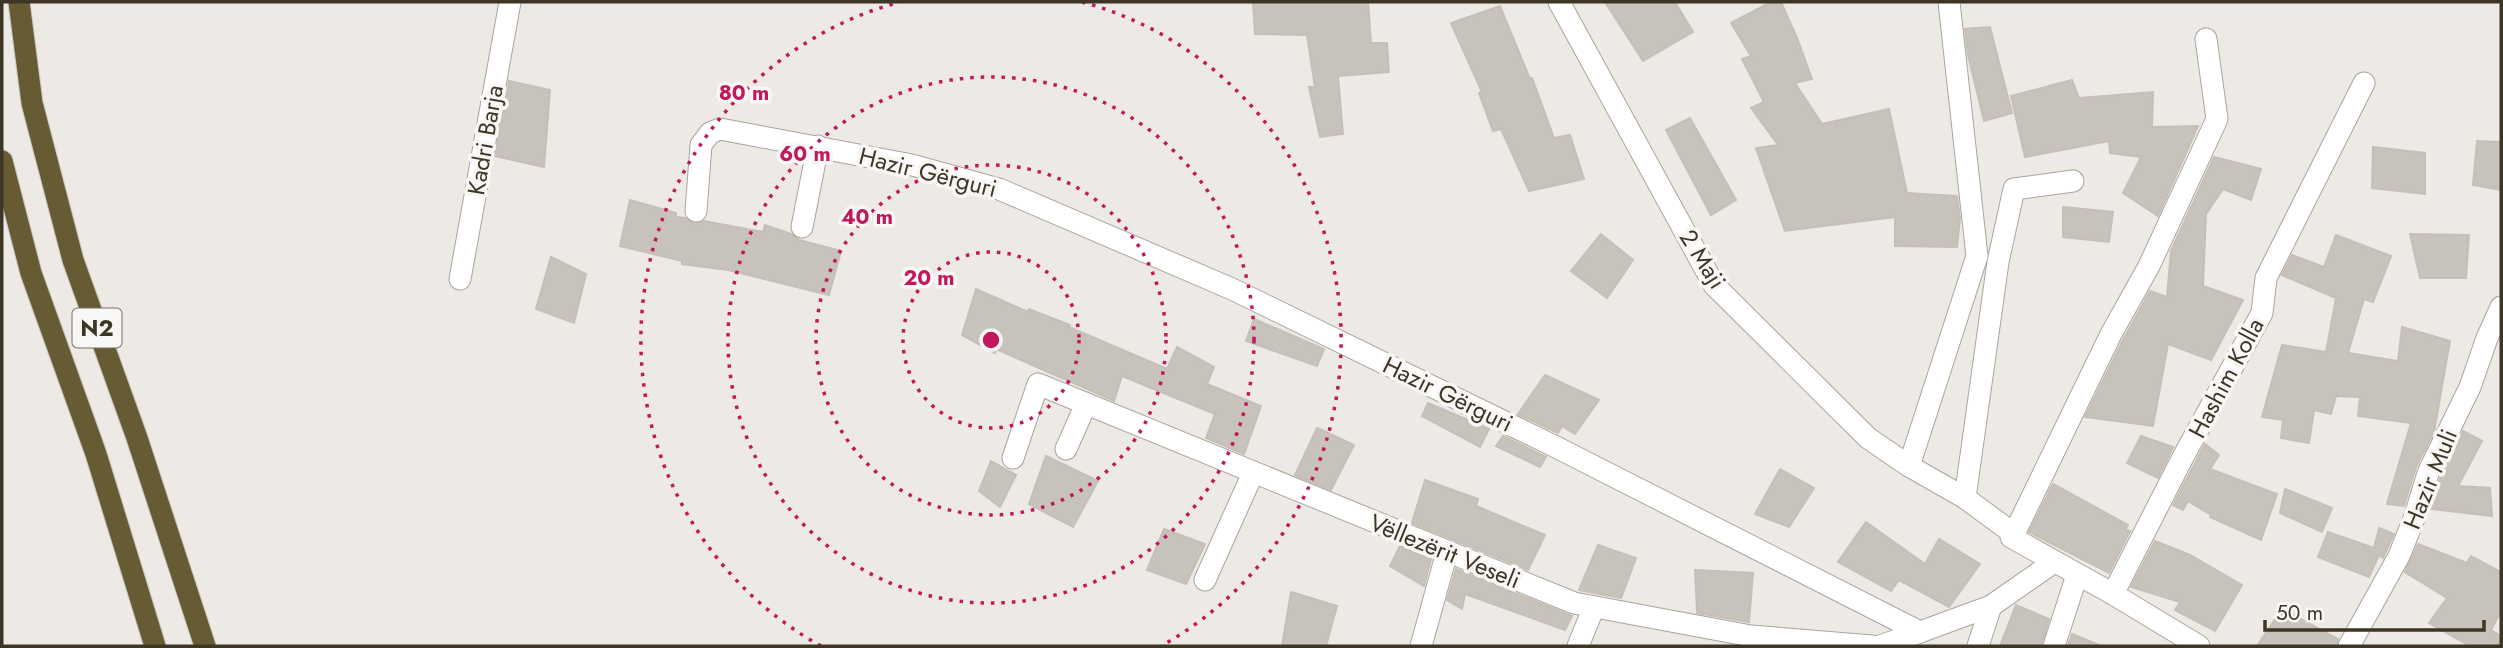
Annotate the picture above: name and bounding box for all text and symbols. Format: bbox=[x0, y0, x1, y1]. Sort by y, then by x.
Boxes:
text: 80 m bbox=[719, 78, 769, 108]
street label: Kadri Barja bbox=[458, 82, 512, 198]
street label: Hazir Gërguri bbox=[855, 138, 1001, 206]
text: 60 m bbox=[779, 139, 831, 169]
text: 40 m bbox=[841, 202, 893, 232]
street label: 2 Maji bbox=[1671, 223, 1735, 295]
text: 20 m bbox=[903, 263, 955, 293]
road number: N2 bbox=[72, 308, 122, 348]
street label: Hashim Kolla bbox=[2180, 312, 2272, 444]
centre of rings bbox=[979, 328, 1003, 352]
street label: Hazir Gërguri bbox=[1377, 347, 1519, 441]
street label: Hazir Muli bbox=[2394, 424, 2466, 534]
street label: Vëllezërit Veseli bbox=[1364, 505, 1526, 597]
scale bar bbox=[2265, 588, 2484, 632]
text: 50 m bbox=[2276, 598, 2323, 628]

